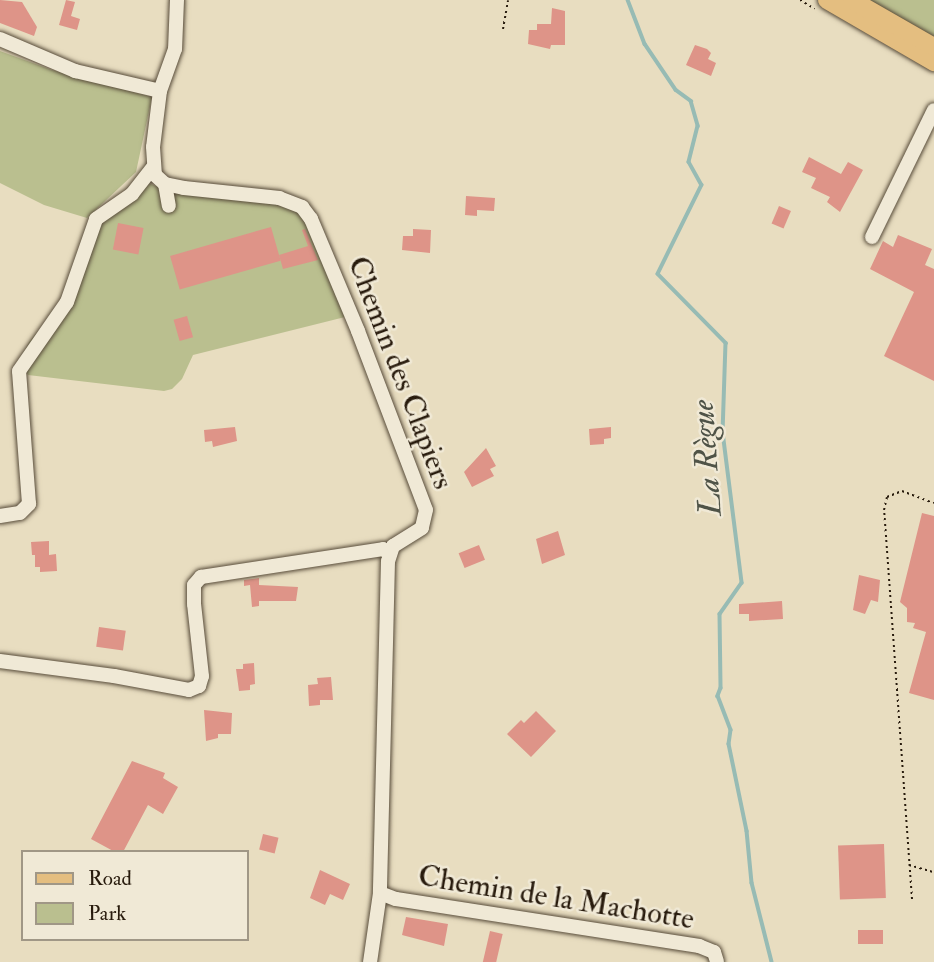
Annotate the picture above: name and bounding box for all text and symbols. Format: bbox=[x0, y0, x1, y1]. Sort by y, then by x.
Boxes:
street label: Chemin des Clapiers bbox=[339, 252, 461, 494]
water label: La Règue bbox=[684, 399, 730, 517]
legend bbox=[21, 850, 248, 941]
street label: Chemin de la Machotte bbox=[416, 858, 696, 938]
text: Road bbox=[88, 865, 132, 892]
text: Park bbox=[88, 900, 126, 927]

